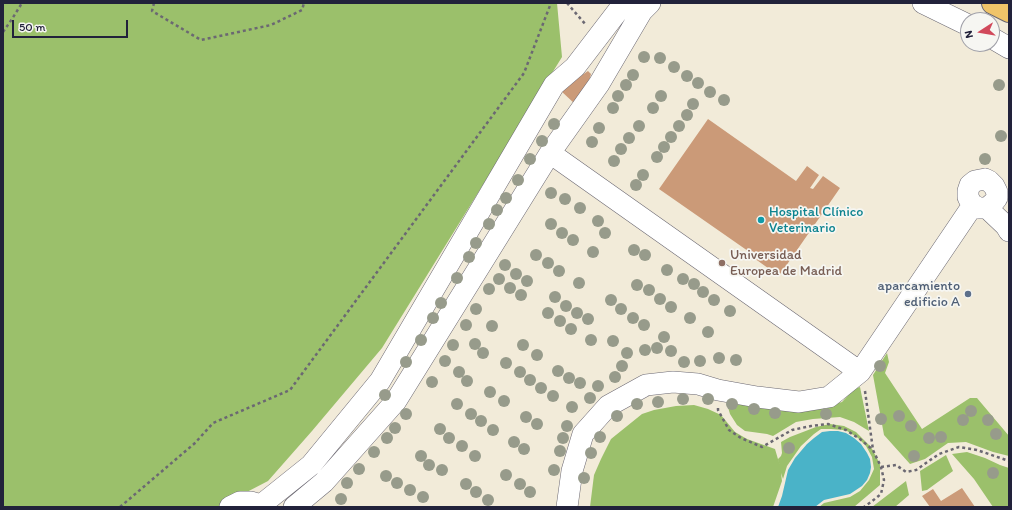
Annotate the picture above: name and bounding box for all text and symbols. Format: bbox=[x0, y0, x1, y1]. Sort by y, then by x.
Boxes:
scale bar bbox=[14, 12, 130, 38]
north arrow bbox=[960, 12, 1000, 52]
text: 50 m bbox=[19, 20, 45, 34]
text: N bbox=[962, 29, 976, 39]
place label: Hospital Clínico Veterinario bbox=[769, 204, 863, 236]
marker: Hospital Clínico Veterinario bbox=[756, 215, 766, 225]
place label: Universidad Europea de Madrid bbox=[730, 247, 842, 280]
marker: Universidad Europea de Madrid bbox=[717, 258, 727, 268]
place label: aparcamiento edificio A bbox=[877, 278, 960, 310]
marker: aparcamiento edificio A bbox=[963, 289, 973, 299]

